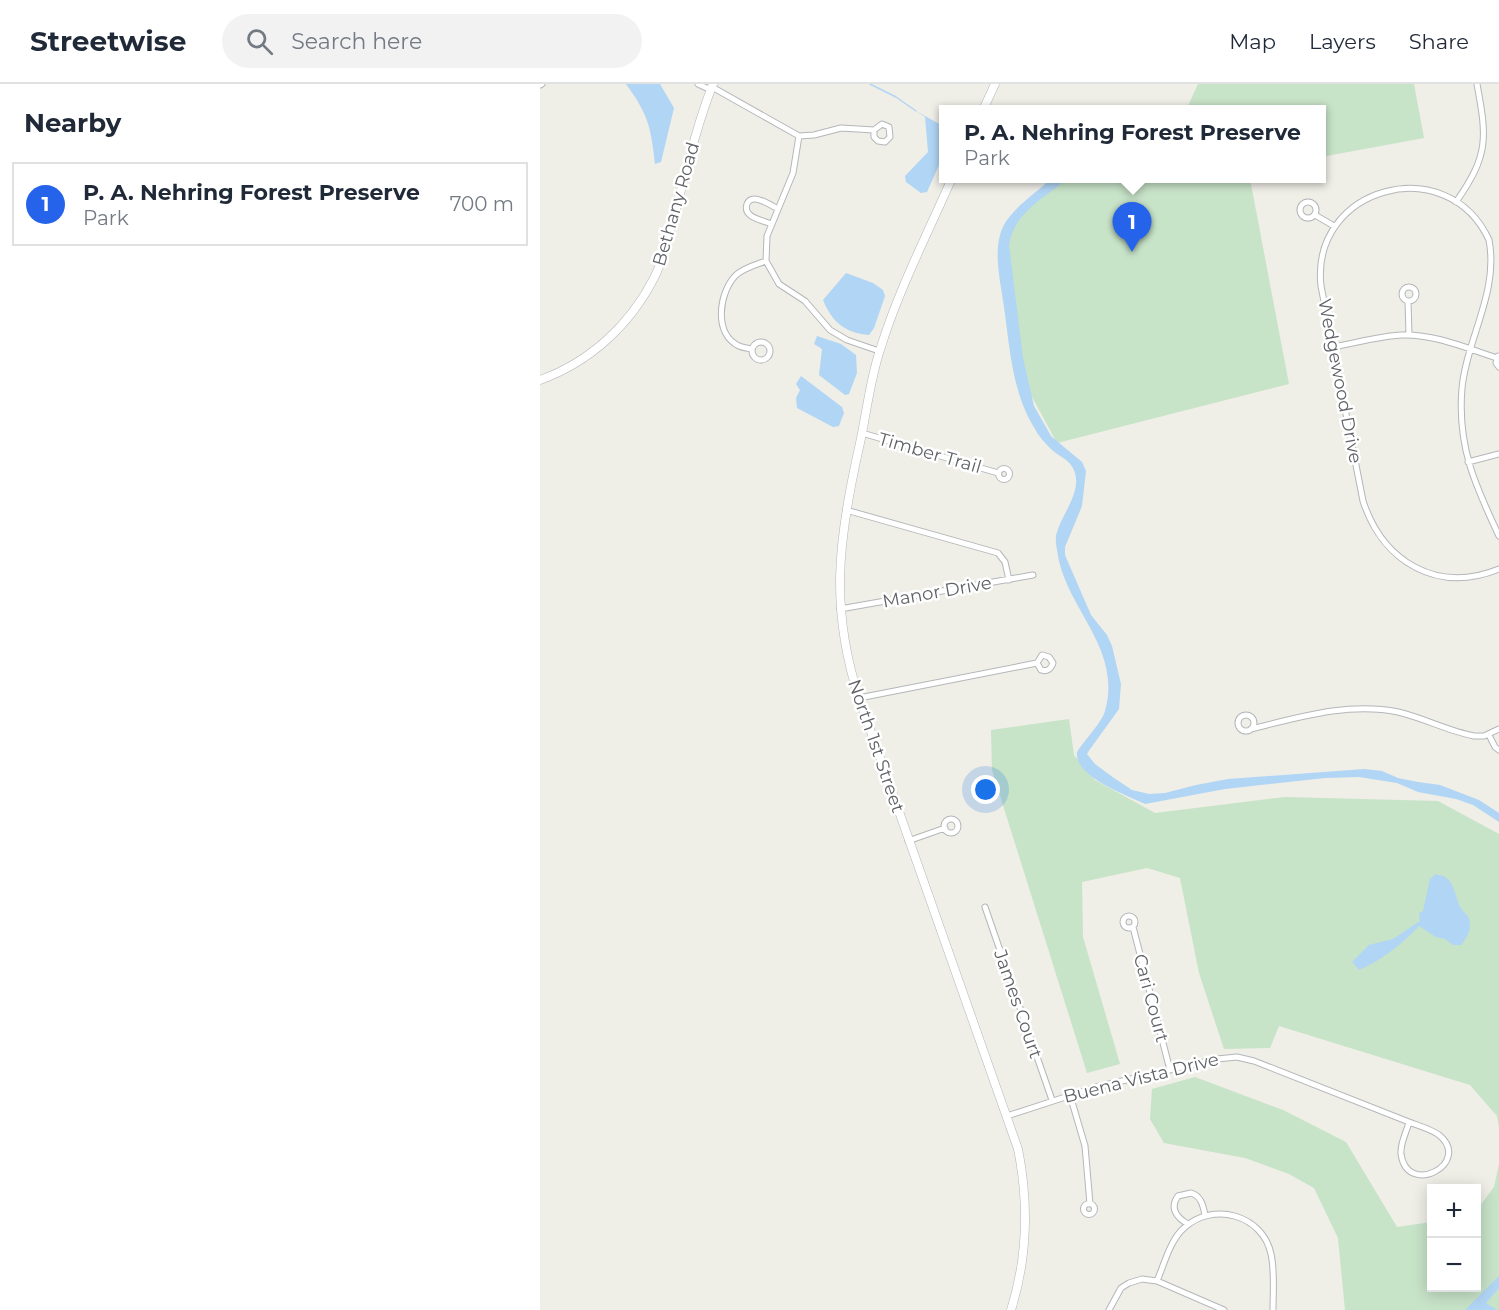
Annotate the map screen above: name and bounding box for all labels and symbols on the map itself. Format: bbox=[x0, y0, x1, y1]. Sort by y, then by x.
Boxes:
street label: Bethany Road bbox=[648, 139, 704, 269]
pin: 1 bbox=[1112, 202, 1152, 252]
street label: Wedgewood Drive bbox=[1313, 297, 1367, 465]
street label: Timber Trail bbox=[876, 428, 984, 478]
street label: Manor Drive bbox=[881, 572, 993, 612]
street label: North 1st Street bbox=[843, 677, 909, 815]
your location bbox=[971, 775, 1000, 804]
street label: James Court bbox=[989, 946, 1047, 1061]
street label: Cari Court bbox=[1129, 951, 1173, 1045]
street label: Buena Vista Drive bbox=[1061, 1048, 1221, 1108]

